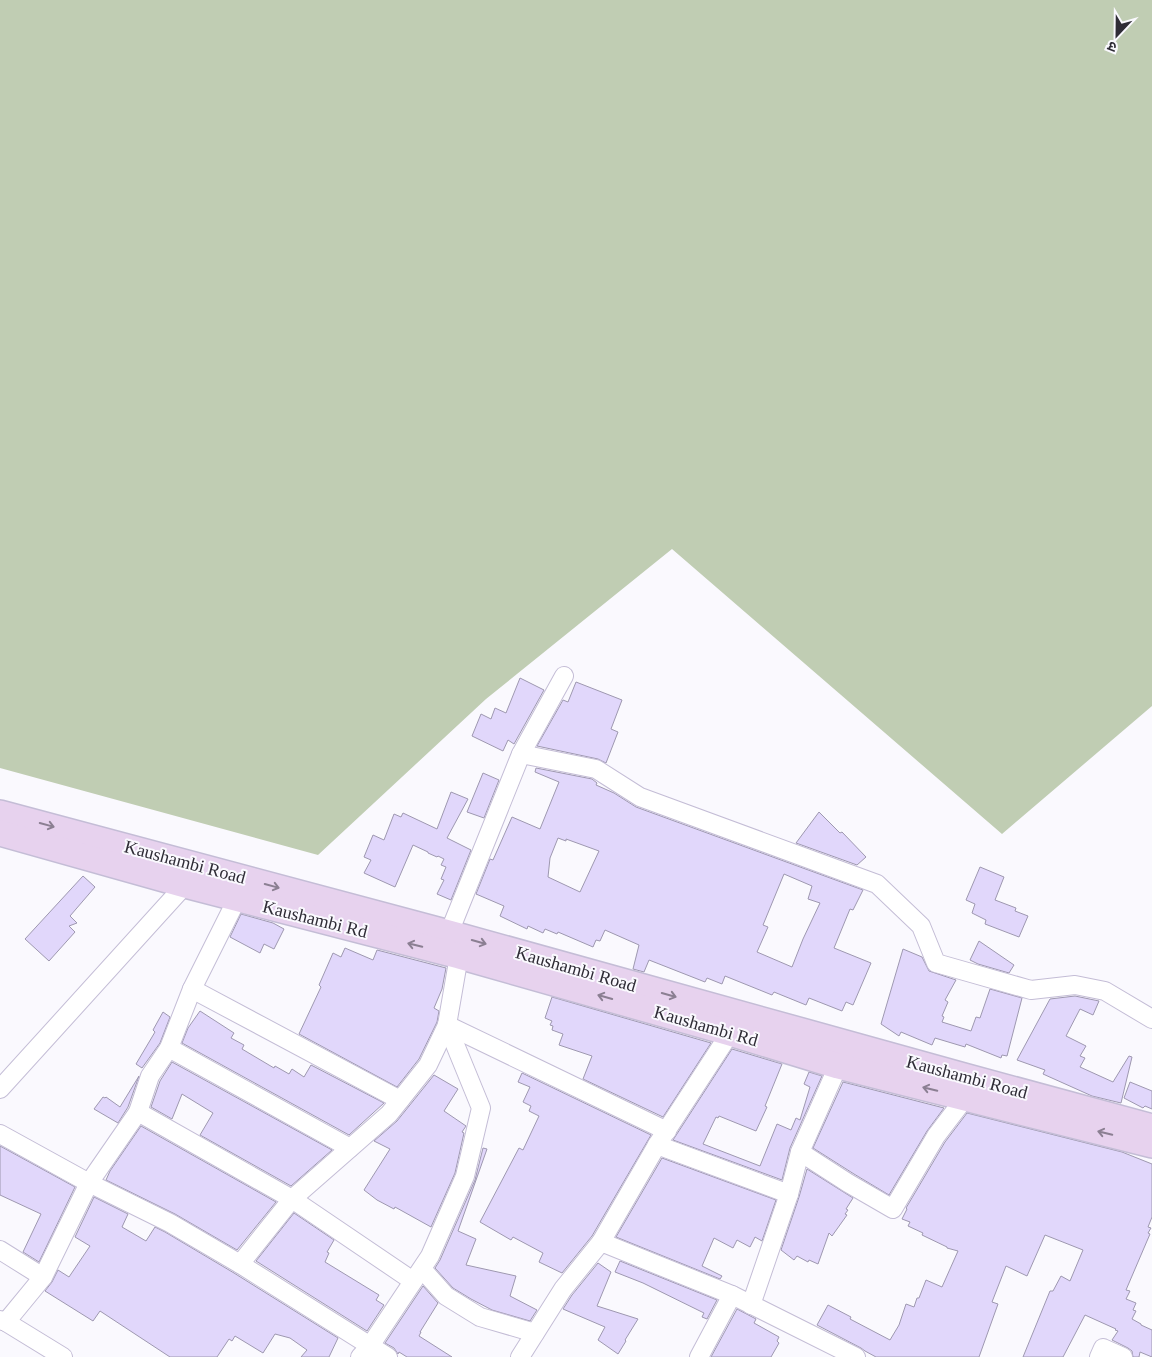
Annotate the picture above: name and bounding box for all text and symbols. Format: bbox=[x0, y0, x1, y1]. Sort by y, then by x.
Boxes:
north arrow bbox=[1092, 10, 1142, 60]
text: उ bbox=[1105, 38, 1119, 55]
one-way arrow bbox=[39, 821, 55, 830]
street label: Kaushambi Road bbox=[122, 836, 248, 888]
one-way arrow bbox=[263, 881, 279, 891]
street label: Kaushambi Rd bbox=[260, 896, 370, 942]
one-way arrow bbox=[471, 937, 487, 947]
one-way arrow bbox=[408, 939, 424, 949]
street label: Kaushambi Road bbox=[513, 942, 639, 996]
one-way arrow bbox=[661, 990, 677, 1000]
one-way arrow bbox=[598, 992, 614, 1002]
street label: Kaushambi Rd bbox=[652, 1002, 760, 1050]
street label: Kaushambi Road bbox=[904, 1051, 1030, 1103]
one-way arrow bbox=[923, 1084, 939, 1093]
one-way arrow bbox=[1097, 1128, 1113, 1137]

